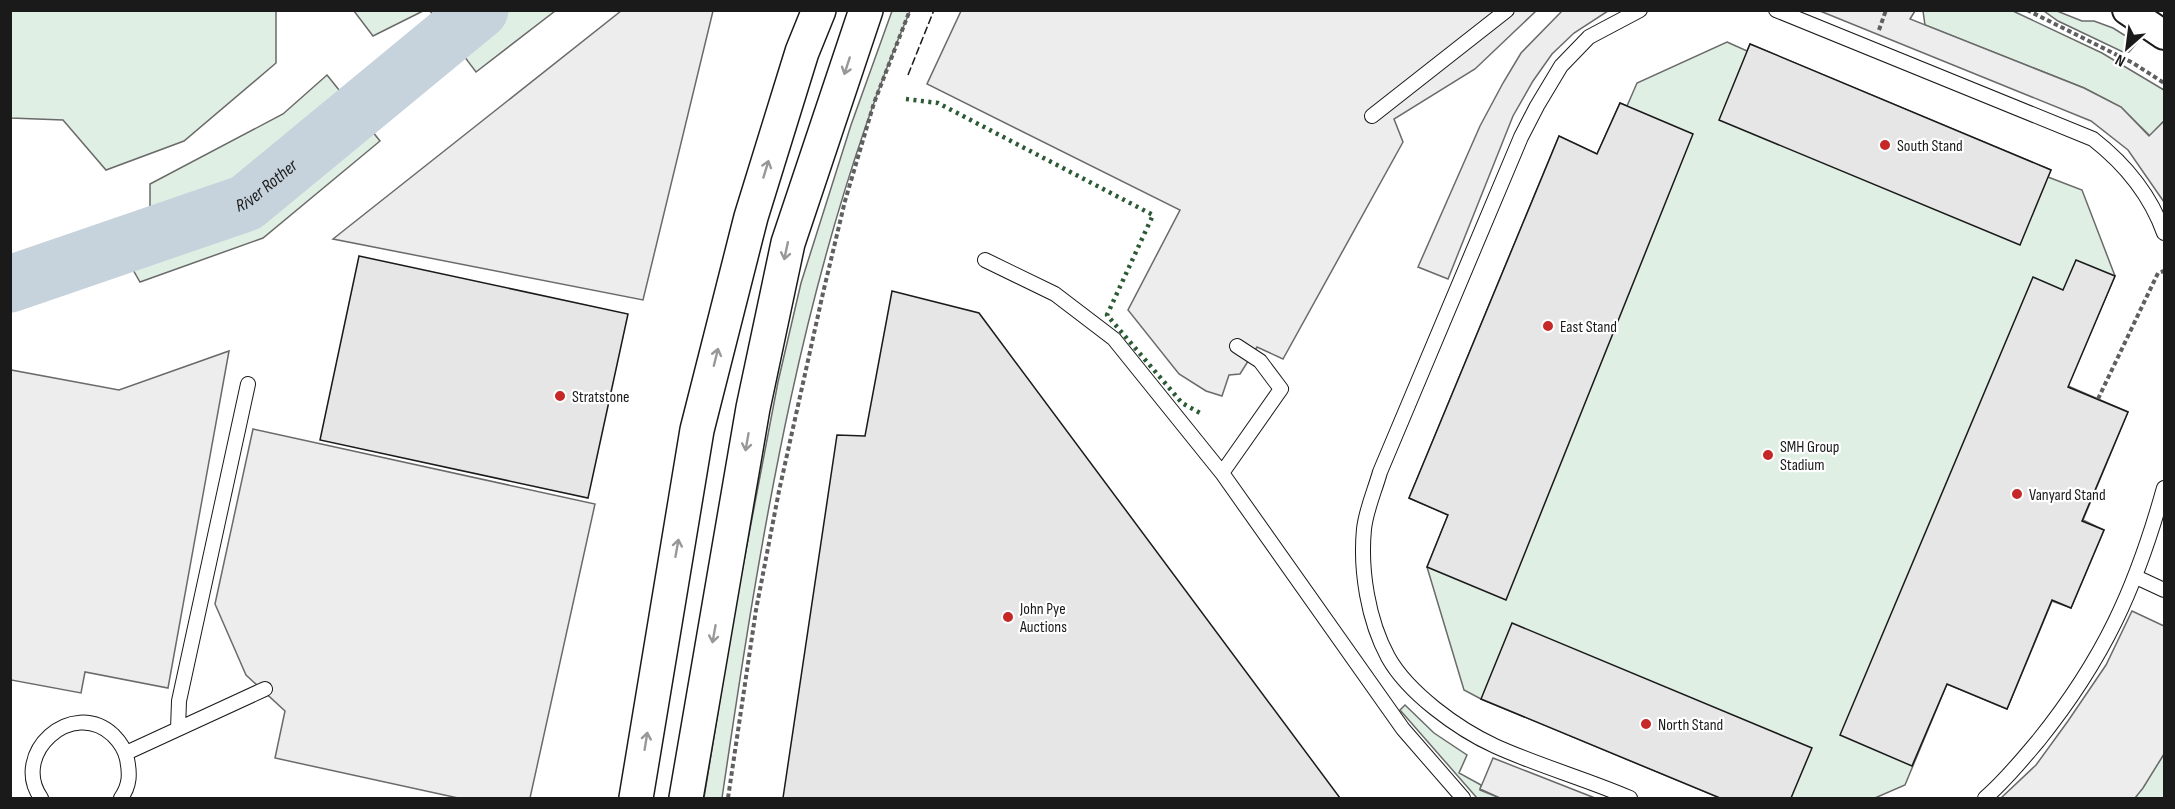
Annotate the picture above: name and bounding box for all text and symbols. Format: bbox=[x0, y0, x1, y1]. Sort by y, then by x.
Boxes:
north arrow bbox=[2097, 18, 2157, 78]
text: N bbox=[2112, 50, 2129, 70]
one-way arrow bbox=[840, 56, 851, 75]
place label: South Stand bbox=[1897, 137, 1963, 156]
marker: South Stand bbox=[1878, 138, 1892, 152]
water label: River Rother bbox=[233, 155, 302, 217]
one-way arrow bbox=[761, 160, 772, 179]
one-way arrow bbox=[780, 241, 791, 260]
place label: East Stand bbox=[1560, 318, 1617, 337]
marker: East Stand bbox=[1541, 319, 1555, 333]
one-way arrow bbox=[710, 348, 722, 367]
place label: Stratstone bbox=[572, 388, 629, 407]
marker: Stratstone bbox=[553, 389, 567, 403]
one-way arrow bbox=[741, 432, 752, 451]
place label: SMH Group Stadium bbox=[1780, 438, 1839, 475]
marker: SMH Group Stadium bbox=[1761, 448, 1775, 462]
place label: Vanyard Stand bbox=[2029, 486, 2106, 505]
marker: Vanyard Stand bbox=[2010, 487, 2024, 501]
one-way arrow bbox=[672, 539, 683, 559]
place label: John Pye Auctions bbox=[1019, 600, 1067, 637]
marker: John Pye Auctions bbox=[1001, 610, 1015, 624]
one-way arrow bbox=[708, 624, 719, 644]
place label: North Stand bbox=[1658, 716, 1723, 735]
marker: North Stand bbox=[1639, 717, 1653, 731]
one-way arrow bbox=[640, 731, 651, 751]

